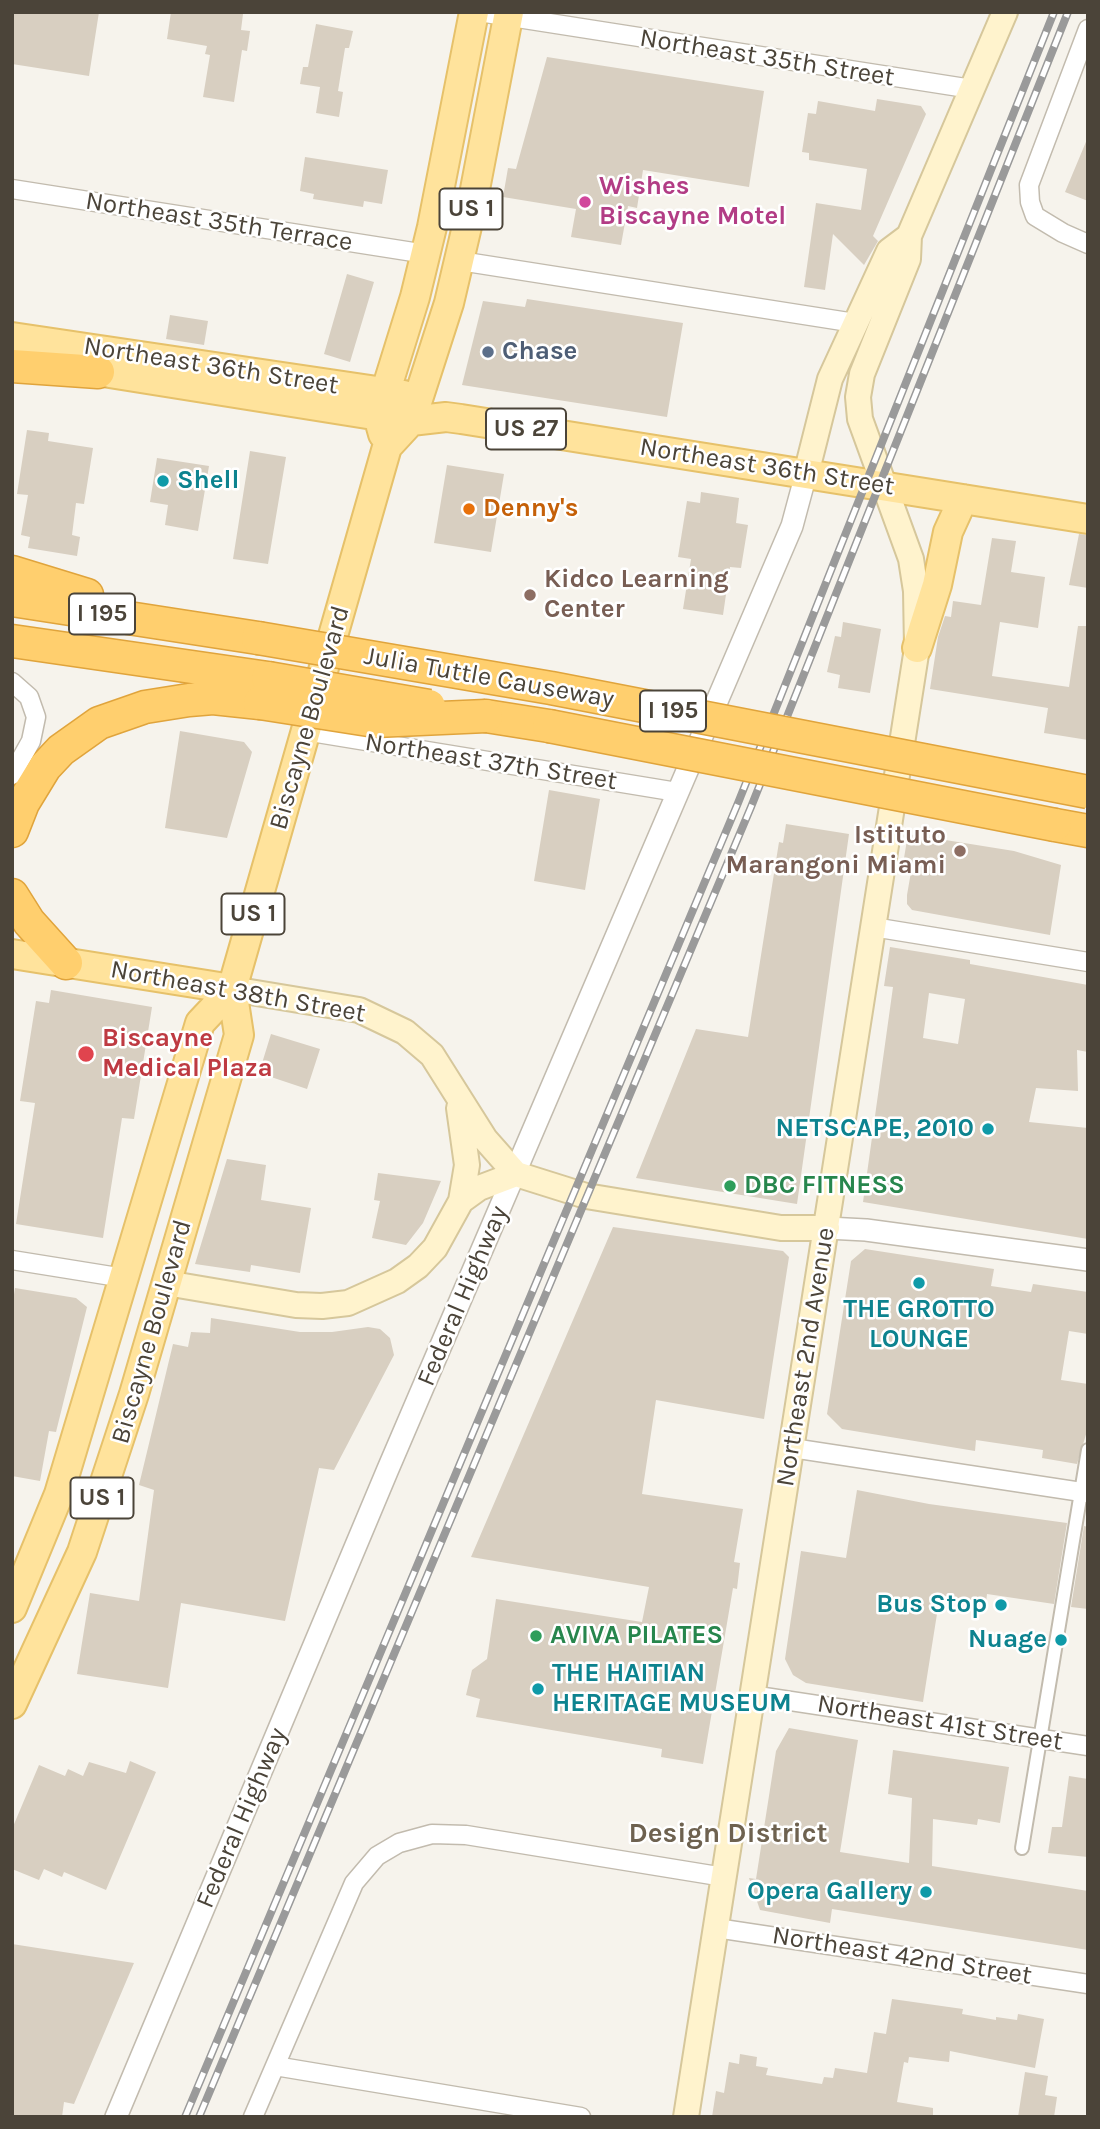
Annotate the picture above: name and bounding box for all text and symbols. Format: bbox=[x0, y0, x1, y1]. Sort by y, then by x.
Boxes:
street label: Northeast 35th Street bbox=[638, 22, 896, 94]
place label: Wishes Biscayne Motel bbox=[599, 171, 786, 232]
street label: Northeast 35th Terrace bbox=[83, 185, 355, 259]
road number: US 1 bbox=[440, 188, 503, 230]
marker: Wishes Biscayne Motel bbox=[577, 194, 593, 210]
street label: Northeast 36th Street bbox=[81, 330, 341, 402]
place label: Chase bbox=[502, 336, 577, 368]
marker: Chase bbox=[480, 344, 496, 360]
road number: US 27 bbox=[486, 408, 566, 449]
street label: Northeast 36th Street bbox=[637, 431, 897, 503]
place label: Shell bbox=[177, 465, 239, 497]
marker: Shell bbox=[155, 473, 171, 489]
place label: Denny's bbox=[483, 493, 578, 525]
marker: Denny's bbox=[461, 501, 477, 517]
place label: Kidco Learning Center bbox=[544, 564, 729, 626]
marker: Kidco Learning Center bbox=[522, 587, 538, 603]
road number: I 195 bbox=[69, 594, 135, 634]
street label: Biscayne Boulevard bbox=[263, 602, 357, 834]
street label: Julia Tuttle Causeway bbox=[362, 641, 616, 715]
road number: I 195 bbox=[640, 690, 706, 732]
street label: Northeast 37th Street bbox=[363, 727, 619, 797]
place label: Istituto Marangoni Miami bbox=[726, 820, 946, 882]
marker: Istituto Marangoni Miami bbox=[952, 843, 968, 859]
road number: US 1 bbox=[222, 894, 284, 934]
street label: Northeast 38th Street bbox=[108, 954, 368, 1030]
place label: Biscayne Medical Plaza bbox=[102, 1023, 273, 1084]
marker: Biscayne Medical Plaza bbox=[76, 1044, 96, 1064]
place label: NETSCAPE, 2010 bbox=[776, 1113, 974, 1145]
marker: NETSCAPE, 2010 bbox=[980, 1121, 996, 1137]
place label: DBC FITNESS bbox=[744, 1170, 905, 1202]
marker: DBC FITNESS bbox=[722, 1178, 738, 1194]
street label: Federal Highway bbox=[411, 1201, 515, 1391]
street label: Biscayne Boulevard bbox=[105, 1216, 199, 1448]
street label: Northeast 2nd Avenue bbox=[770, 1225, 842, 1489]
marker: THE GROTTO LOUNGE bbox=[911, 1275, 927, 1291]
place label: THE GROTTO LOUNGE bbox=[843, 1294, 995, 1356]
road number: US 1 bbox=[70, 1478, 134, 1518]
place label: Bus Stop bbox=[876, 1589, 987, 1621]
marker: Bus Stop bbox=[993, 1597, 1009, 1613]
place label: AVIVA PILATES bbox=[550, 1620, 723, 1652]
place label: Nuage bbox=[968, 1624, 1047, 1656]
marker: AVIVA PILATES bbox=[528, 1628, 544, 1644]
marker: Nuage bbox=[1053, 1632, 1069, 1648]
place label: THE HAITIAN HERITAGE MUSEUM bbox=[552, 1658, 792, 1720]
marker: THE HAITIAN HERITAGE MUSEUM bbox=[530, 1681, 546, 1697]
street label: Northeast 41st Street bbox=[815, 1688, 1065, 1758]
street label: Federal Highway bbox=[190, 1723, 294, 1913]
district label: Design District bbox=[628, 1817, 828, 1851]
place label: Opera Gallery bbox=[747, 1876, 912, 1908]
marker: Opera Gallery bbox=[918, 1884, 934, 1900]
street label: Northeast 42nd Street bbox=[770, 1920, 1034, 1992]

